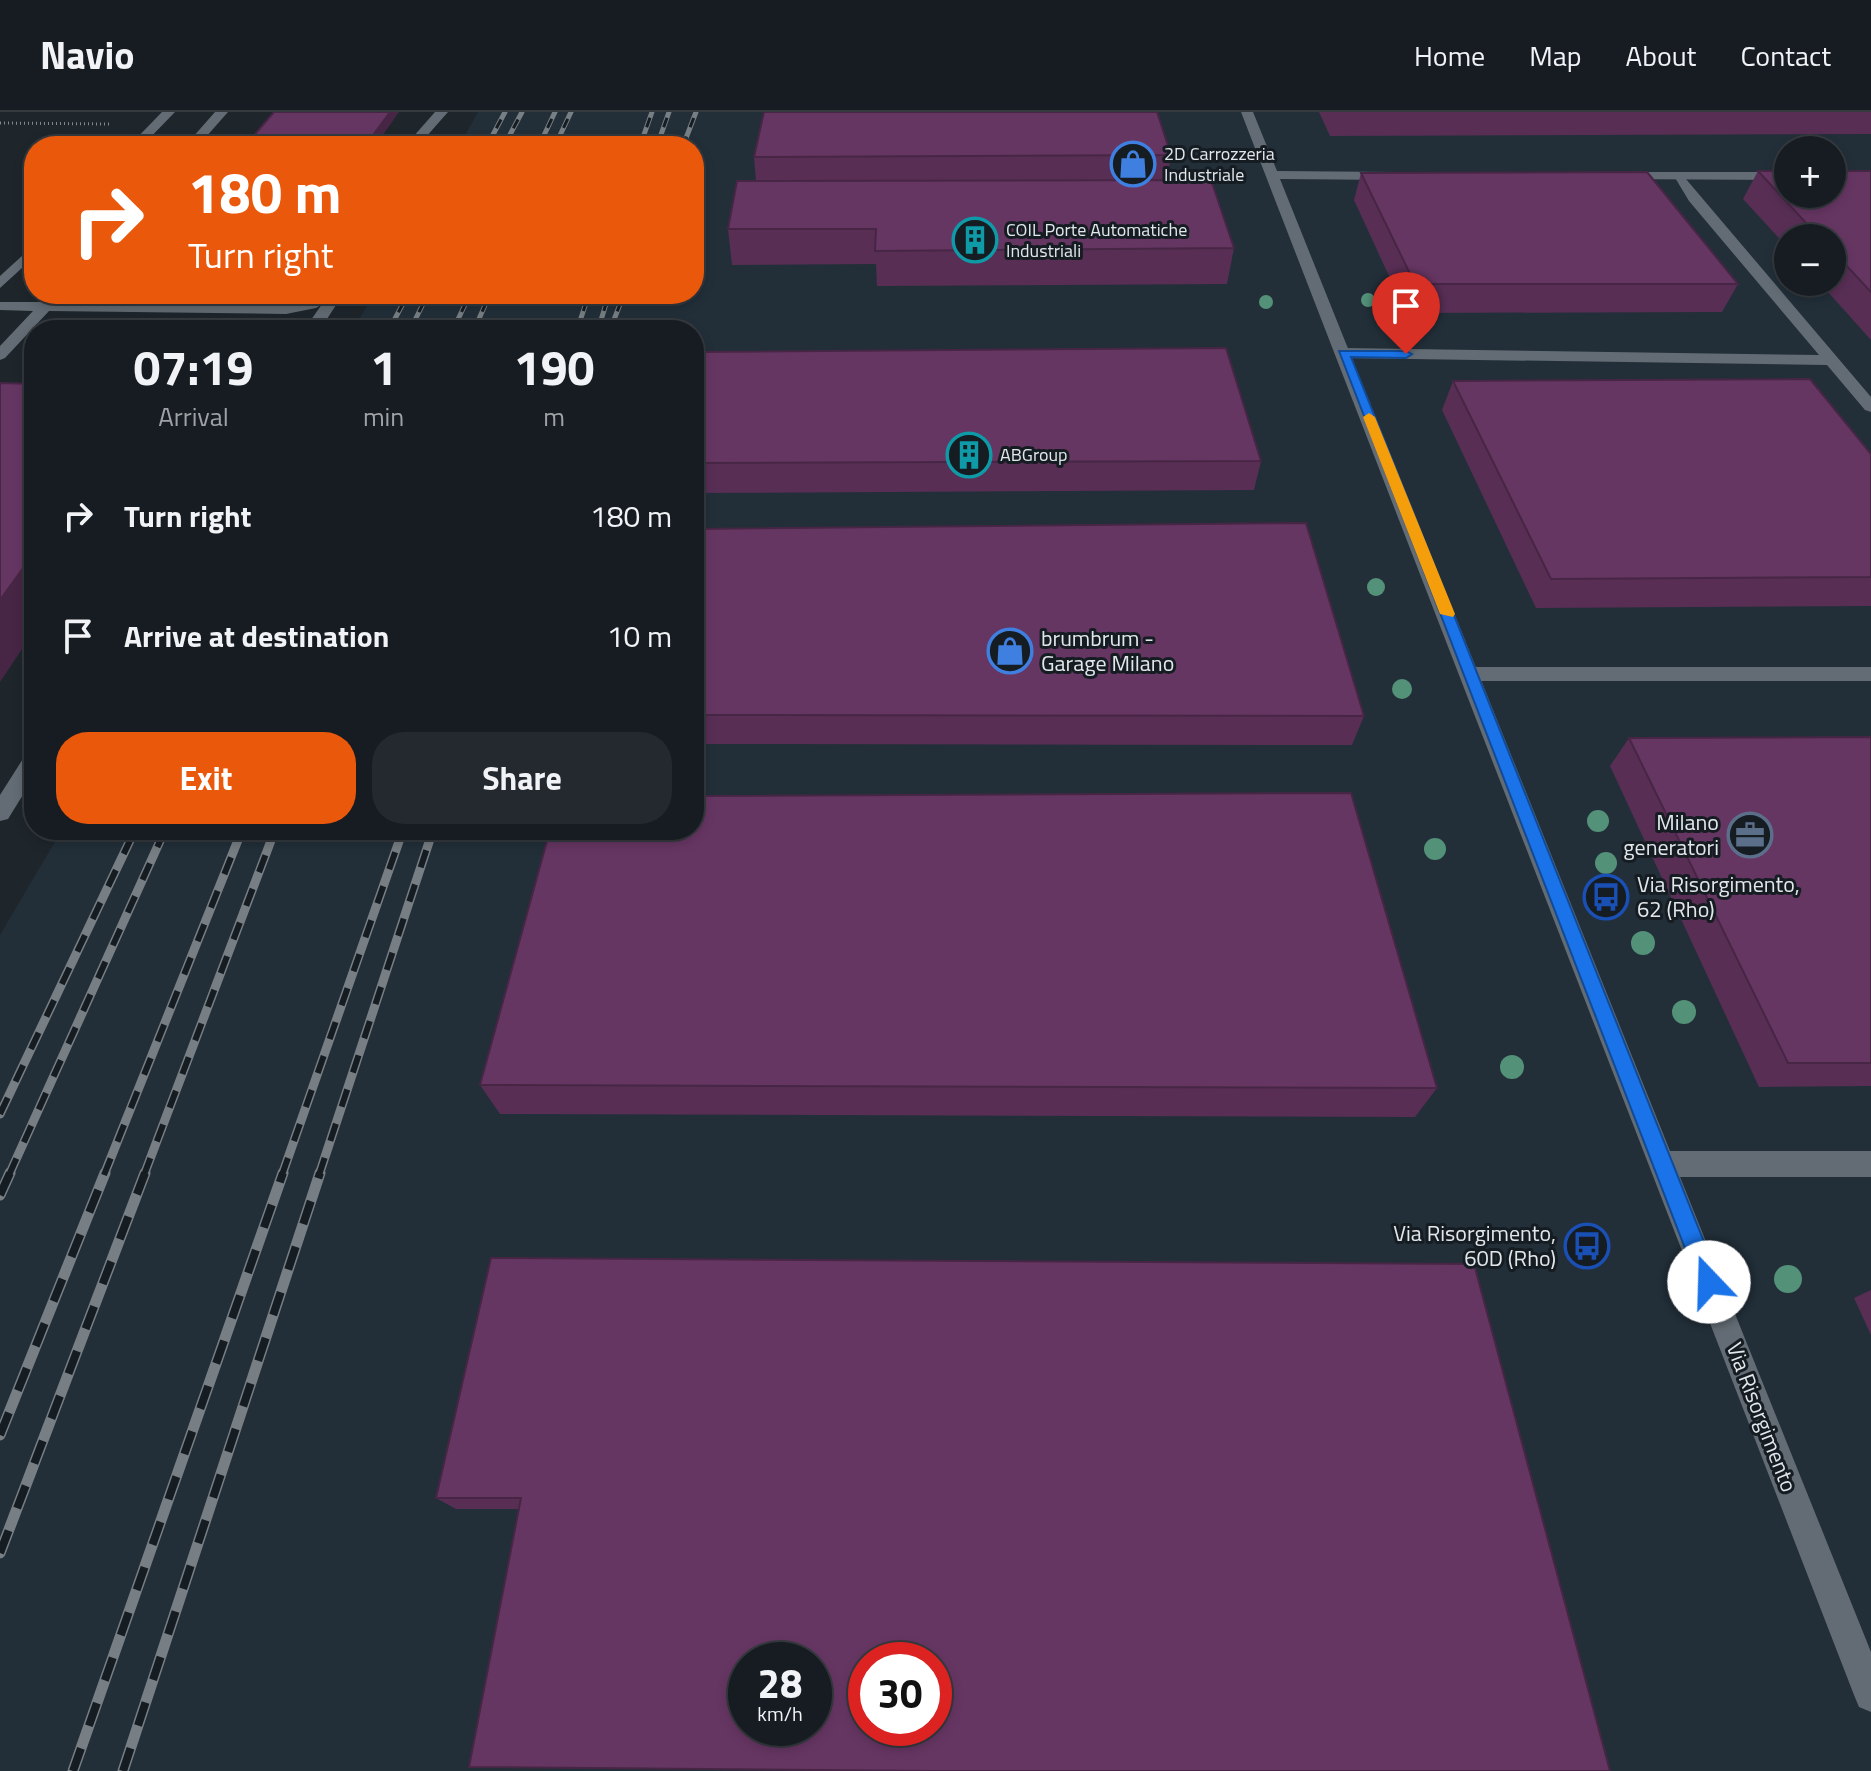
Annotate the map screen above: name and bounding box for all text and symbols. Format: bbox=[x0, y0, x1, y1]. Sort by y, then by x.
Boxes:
text: Navio bbox=[40, 26, 134, 84]
text: Home bbox=[1414, 34, 1485, 77]
text: Map bbox=[1529, 34, 1582, 77]
text: About bbox=[1626, 34, 1696, 77]
text: Contact bbox=[1740, 34, 1831, 77]
map controls bbox=[1774, 136, 1846, 296]
button: + bbox=[1774, 136, 1846, 208]
shop icon: 2D Carrozzeria Industriale bbox=[1109, 140, 1157, 188]
place label: 2D Carrozzeria Industriale bbox=[1164, 140, 1275, 188]
text: 180 m bbox=[188, 150, 341, 235]
icon: right bbox=[56, 168, 160, 272]
building icon: COIL Porte Automatiche Industriali bbox=[951, 216, 999, 264]
place label: COIL Porte Automatiche Industriali bbox=[1006, 216, 1187, 264]
button: − bbox=[1774, 224, 1846, 296]
text: Turn right bbox=[188, 227, 333, 282]
pin bbox=[1372, 272, 1440, 354]
icon: arrive bbox=[1384, 284, 1428, 328]
text: 07:19 bbox=[134, 331, 253, 404]
text: 1 bbox=[370, 331, 397, 404]
text: 190 bbox=[514, 331, 594, 404]
text: Arrival bbox=[158, 397, 229, 436]
text: min bbox=[363, 397, 404, 436]
text: m bbox=[543, 397, 565, 436]
building icon: ABGroup bbox=[945, 431, 993, 479]
place label: ABGroup bbox=[1000, 441, 1068, 468]
text: Turn right bbox=[124, 493, 252, 539]
text: 180 m bbox=[590, 493, 672, 539]
icon: right bbox=[56, 494, 100, 538]
text: Arrive at destination bbox=[124, 613, 389, 659]
text: 10 m bbox=[607, 613, 672, 659]
icon: arrive bbox=[56, 614, 100, 658]
place label: brumbrum - Garage Milano bbox=[1041, 621, 1174, 680]
shop icon: brumbrum - Garage Milano bbox=[986, 627, 1034, 675]
button: Exit bbox=[56, 732, 356, 824]
button: Share bbox=[372, 732, 672, 824]
place label: Milano generatori bbox=[1623, 805, 1719, 864]
office icon: Milano generatori bbox=[1726, 811, 1774, 859]
place label: Via Risorgimento, 62 (Rho) bbox=[1637, 867, 1800, 926]
bus stop icon: Via Risorgimento, 62 (Rho) bbox=[1582, 873, 1630, 921]
place label: Via Risorgimento, 60D (Rho) bbox=[1393, 1216, 1556, 1275]
bus stop icon: Via Risorgimento, 60D (Rho) bbox=[1563, 1222, 1611, 1270]
position arrow bbox=[1667, 1240, 1751, 1324]
street label: Via Risorgimento bbox=[1718, 1337, 1806, 1497]
speed limit sign: 30 bbox=[848, 1642, 952, 1746]
text: 28 bbox=[758, 1653, 802, 1714]
text: km/h bbox=[757, 1698, 803, 1729]

